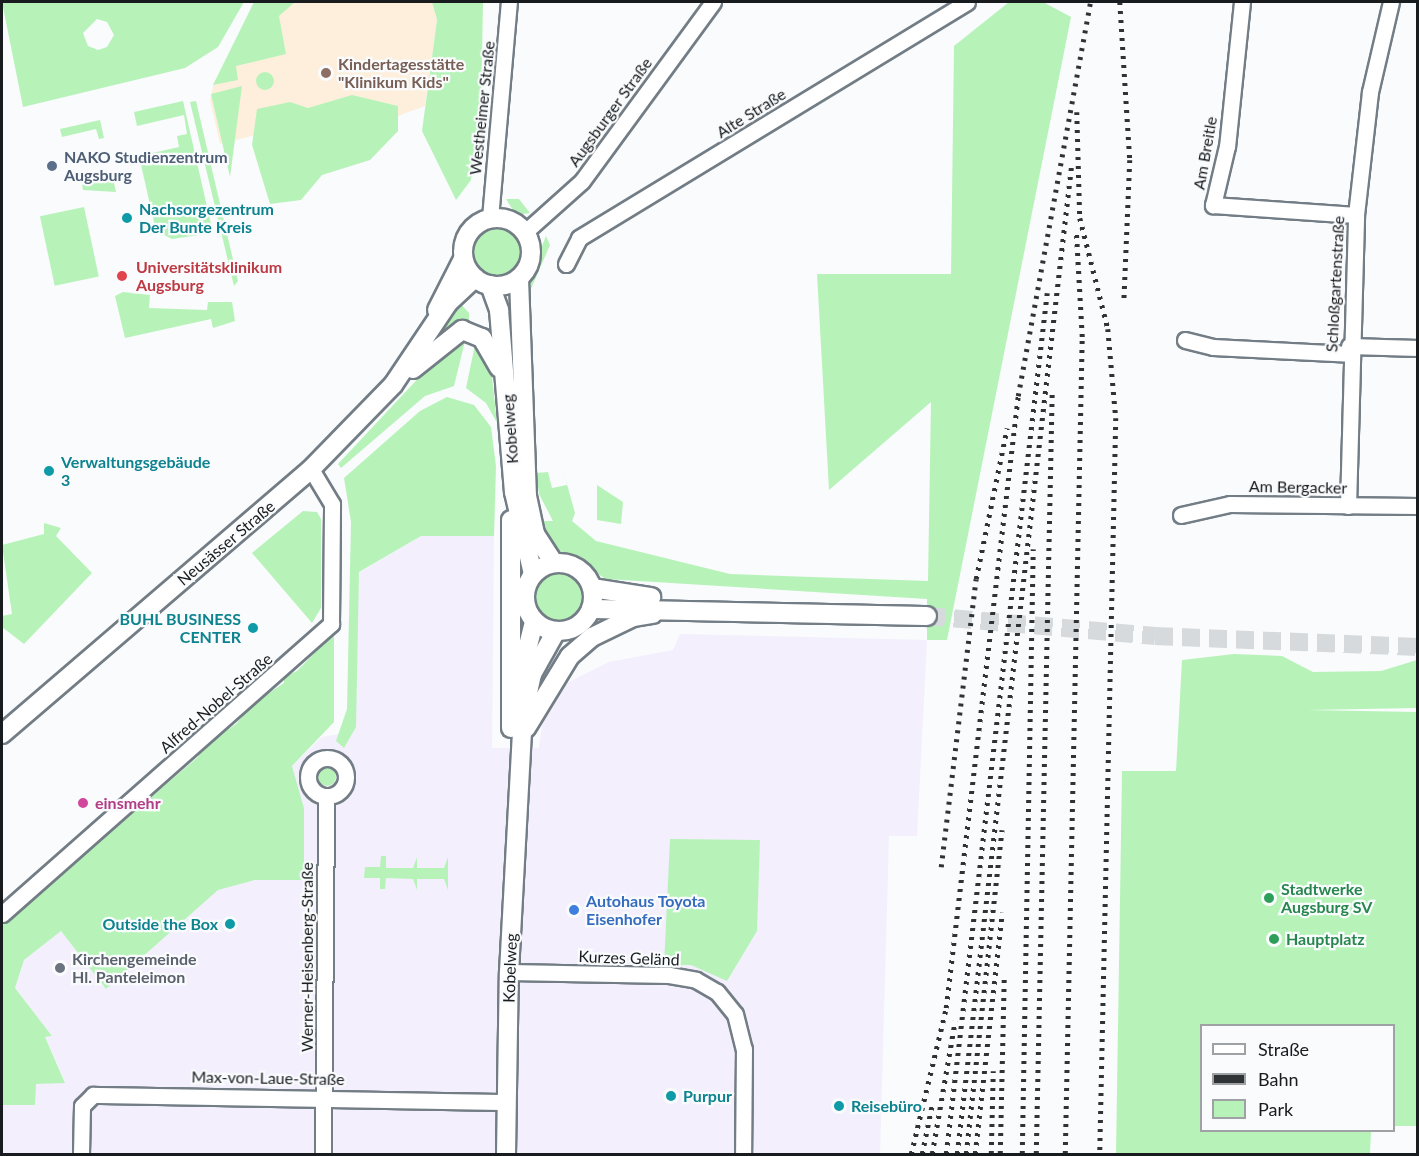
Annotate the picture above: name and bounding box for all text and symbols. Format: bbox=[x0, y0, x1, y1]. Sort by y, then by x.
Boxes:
street label: Westheimer Straße bbox=[465, 40, 499, 176]
place label: Kindertagesstätte "Klinikum Kids" bbox=[338, 54, 464, 92]
street label: Augsburger Straße bbox=[564, 54, 656, 170]
marker: Kindertagesstätte "Klinikum Kids" bbox=[319, 66, 333, 80]
street label: Alte Straße bbox=[713, 84, 789, 142]
street label: Am Breitle bbox=[1189, 115, 1221, 191]
place label: NAKO Studienzentrum Augsburg bbox=[64, 147, 228, 185]
marker: NAKO Studienzentrum Augsburg bbox=[45, 159, 59, 173]
place label: Nachsorgezentrum Der Bunte Kreis bbox=[139, 199, 274, 237]
marker: Nachsorgezentrum Der Bunte Kreis bbox=[120, 211, 134, 225]
street label: Schloßgartenstraße bbox=[1322, 215, 1348, 353]
place label: Universitätsklinikum Augsburg bbox=[136, 257, 282, 295]
marker: Universitätsklinikum Augsburg bbox=[113, 267, 131, 285]
street label: Kobelweg bbox=[498, 394, 522, 464]
place label: Verwaltungsgebäude 3 bbox=[61, 452, 210, 490]
marker: Verwaltungsgebäude 3 bbox=[42, 464, 56, 478]
street label: Am Bergacker bbox=[1249, 477, 1347, 497]
street label: Neusässer Straße bbox=[173, 496, 279, 590]
place label: BUHL BUSINESS CENTER bbox=[119, 609, 241, 647]
marker: BUHL BUSINESS CENTER bbox=[246, 621, 260, 635]
street label: Alfred-Nobel-Straße bbox=[156, 649, 276, 757]
place label: einsmehr bbox=[95, 793, 161, 813]
marker: einsmehr bbox=[76, 796, 90, 810]
street label: Werner-Heisenberg-Straße bbox=[297, 862, 317, 1052]
place label: Stadtwerke Augsburg SV bbox=[1281, 879, 1372, 917]
place label: Autohaus Toyota Eisenhofer bbox=[586, 891, 706, 929]
marker: Stadtwerke Augsburg SV bbox=[1262, 891, 1276, 905]
marker: Autohaus Toyota Eisenhofer bbox=[567, 903, 581, 917]
place label: Outside the Box bbox=[103, 914, 218, 934]
marker: Outside the Box bbox=[223, 917, 237, 931]
place label: Hauptplatz bbox=[1286, 929, 1365, 949]
marker: Hauptplatz bbox=[1267, 932, 1281, 946]
street label: Kobelweg bbox=[499, 933, 521, 1003]
street label: Kurzes Geländ bbox=[578, 947, 680, 969]
place label: Kirchengemeinde Hl. Panteleimon bbox=[72, 949, 197, 987]
marker: Kirchengemeinde Hl. Panteleimon bbox=[53, 961, 67, 975]
legend bbox=[1200, 1024, 1395, 1132]
text: Straße bbox=[1258, 1038, 1309, 1060]
street label: Max-von-Laue-Straße bbox=[191, 1067, 345, 1089]
text: Bahn bbox=[1258, 1068, 1299, 1090]
place label: Purpur bbox=[683, 1086, 732, 1106]
marker: Purpur bbox=[664, 1089, 678, 1103]
place label: Reisebüro bbox=[851, 1096, 922, 1116]
text: Park bbox=[1258, 1098, 1293, 1120]
marker: Reisebüro bbox=[832, 1099, 846, 1113]

